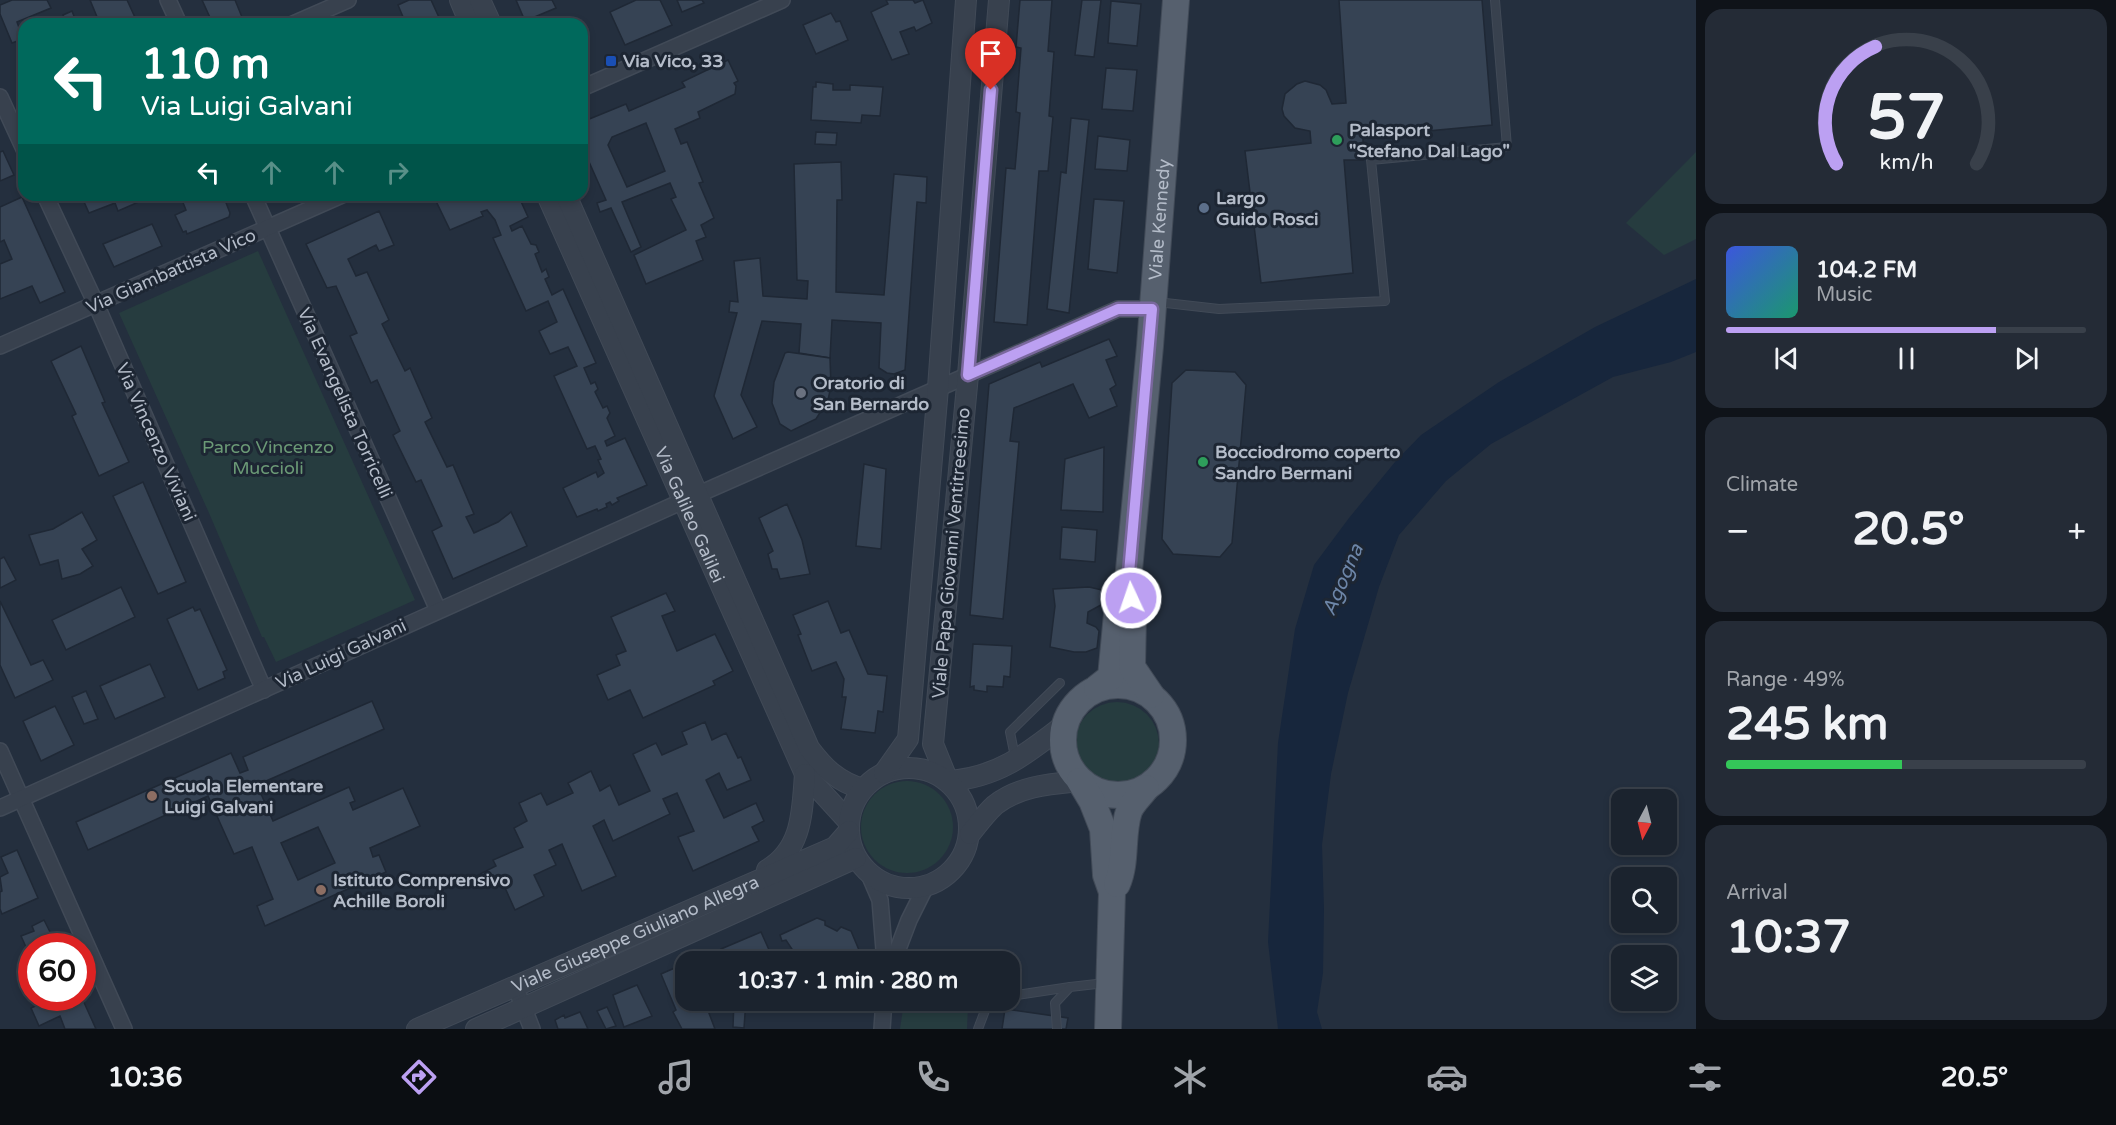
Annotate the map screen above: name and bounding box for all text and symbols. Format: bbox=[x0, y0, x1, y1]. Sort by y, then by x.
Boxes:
pin bbox=[965, 28, 1016, 90]
icon: arrive bbox=[974, 37, 1007, 70]
text: 110 m bbox=[141, 39, 270, 90]
icon: left bbox=[42, 42, 120, 120]
place label: Via Vico, 33 bbox=[623, 50, 724, 72]
marker: Via Vico, 33 bbox=[604, 54, 618, 68]
text: 57 bbox=[1867, 81, 1945, 156]
text: Via Luigi Galvani bbox=[141, 90, 353, 123]
place label: Palasport "Stefano Dal Lago" bbox=[1349, 119, 1510, 162]
marker: Palasport "Stefano Dal Lago" bbox=[1330, 133, 1344, 147]
text: km/h bbox=[1879, 149, 1933, 175]
icon: left bbox=[192, 156, 225, 189]
icon: ahead bbox=[255, 156, 288, 189]
icon: ahead bbox=[318, 156, 351, 189]
icon: right bbox=[381, 156, 414, 189]
street label: Viale Kennedy bbox=[1144, 158, 1175, 281]
place label: Largo Guido Rosci bbox=[1216, 187, 1319, 230]
marker: Largo Guido Rosci bbox=[1197, 201, 1211, 215]
street label: Via Giambattista Vico bbox=[83, 224, 259, 318]
text: 104.2 FM bbox=[1816, 257, 1917, 283]
text: Music bbox=[1816, 283, 1872, 307]
street label: Via Evangelista Torricelli bbox=[293, 304, 397, 502]
icon: previous bbox=[1770, 342, 1803, 375]
icon: pause bbox=[1890, 342, 1923, 375]
icon: next bbox=[2010, 342, 2043, 375]
street label: Via Vincenzo Viviani bbox=[111, 359, 201, 525]
place label: Oratorio di San Bernardo bbox=[813, 372, 929, 415]
marker: Oratorio di San Bernardo bbox=[794, 386, 808, 400]
street label: Viale Papa Giovanni Ventitreesimo bbox=[927, 407, 975, 699]
park label: Parco Vincenzo Muccioli bbox=[202, 436, 334, 479]
place label: Bocciodromo coperto Sandro Bermani bbox=[1215, 441, 1401, 484]
street label: Via Galileo Galilei bbox=[650, 443, 729, 586]
marker: Bocciodromo coperto Sandro Bermani bbox=[1196, 455, 1210, 469]
text: Climate bbox=[1726, 473, 1798, 497]
text: 20.5° bbox=[1852, 503, 1965, 557]
text: − bbox=[1726, 512, 1750, 551]
text: + bbox=[2067, 512, 2086, 551]
water label: Agogna bbox=[1317, 540, 1369, 619]
position arrow bbox=[1099, 566, 1163, 630]
street label: Via Luigi Galvani bbox=[272, 614, 410, 694]
text: Range · 49% bbox=[1726, 668, 1845, 692]
text: 245 km bbox=[1726, 698, 1888, 752]
place label: Scuola Elementare Luigi Galvani bbox=[164, 775, 323, 818]
marker: Scuola Elementare Luigi Galvani bbox=[145, 789, 159, 803]
north arrow bbox=[1611, 789, 1677, 855]
map controls bbox=[1611, 789, 1677, 1011]
button: search bbox=[1611, 867, 1677, 933]
place label: Istituto Comprensivo Achille Boroli bbox=[333, 869, 510, 912]
street label: Viale Giuseppe Giuliano Allegra bbox=[508, 871, 762, 997]
text: Arrival bbox=[1726, 881, 1788, 905]
marker: Istituto Comprensivo Achille Boroli bbox=[314, 883, 328, 897]
text: 10:37 bbox=[1726, 911, 1851, 965]
speed limit sign: 60 bbox=[18, 933, 96, 1011]
button: layers bbox=[1611, 945, 1677, 1011]
text: 10:37 · 1 min · 280 m bbox=[737, 968, 958, 994]
icon: directions bbox=[398, 1056, 440, 1098]
icon: music bbox=[655, 1056, 697, 1098]
icon: phone bbox=[912, 1056, 954, 1098]
icon: climate bbox=[1169, 1056, 1211, 1098]
icon: car bbox=[1426, 1056, 1468, 1098]
icon: filters bbox=[1684, 1056, 1726, 1098]
text: 10:36 bbox=[108, 1061, 182, 1094]
text: 20.5° bbox=[1941, 1061, 2008, 1094]

